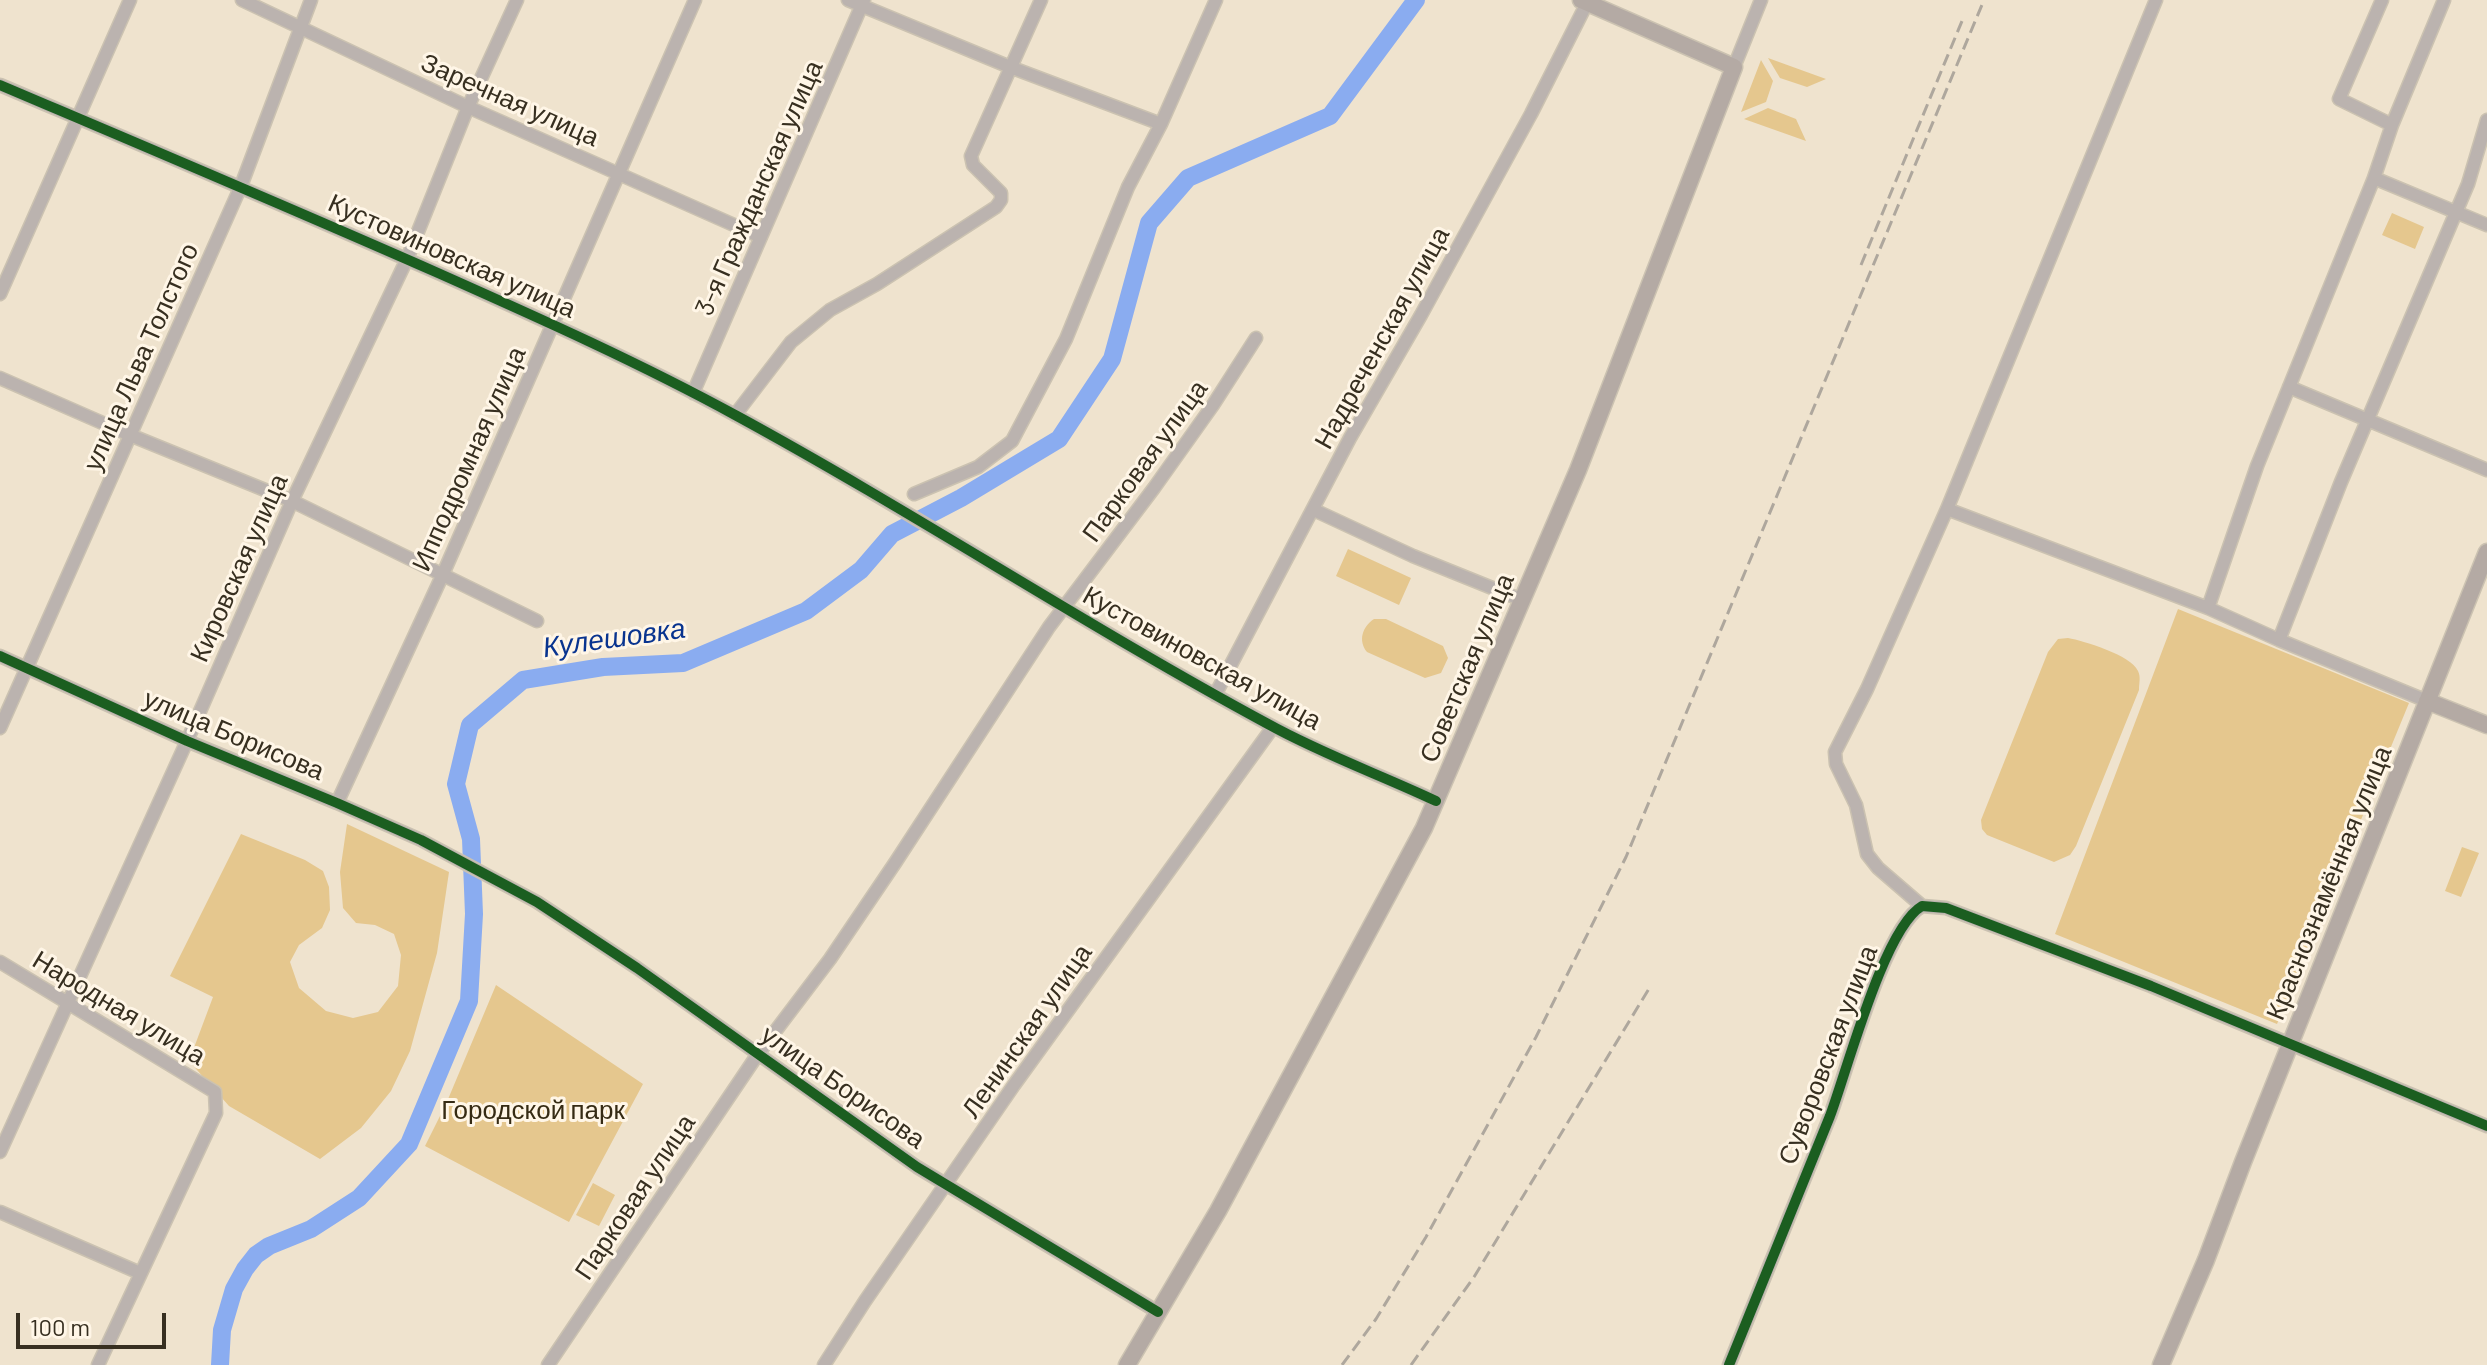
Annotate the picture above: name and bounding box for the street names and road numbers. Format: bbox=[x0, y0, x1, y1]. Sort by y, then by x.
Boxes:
street label: Заречная улица bbox=[416, 47, 604, 153]
street label: 3-я Гражданская улица bbox=[689, 56, 829, 320]
street label: Кустовиновская улица bbox=[323, 187, 581, 325]
street label: Надреченская улица bbox=[1308, 222, 1456, 454]
street label: улица Льва Толстого bbox=[77, 238, 205, 476]
street label: Ипподромная улица bbox=[405, 342, 533, 576]
street label: Парковая улица bbox=[1076, 374, 1214, 548]
street label: Кировская улица bbox=[184, 469, 294, 667]
street label: Советская улица bbox=[1413, 569, 1521, 767]
street label: Кустовиновская улица bbox=[1077, 579, 1327, 737]
street label: улица Борисова bbox=[139, 683, 329, 787]
street label: Краснознамённая улица bbox=[2260, 742, 2398, 1024]
street label: Ленинская улица bbox=[955, 938, 1099, 1124]
street label: Суворовская улица bbox=[1772, 941, 1884, 1169]
street label: Народная улица bbox=[27, 944, 211, 1072]
street label: улица Борисова bbox=[755, 1019, 931, 1155]
street label: Парковая улица bbox=[568, 1108, 702, 1286]

